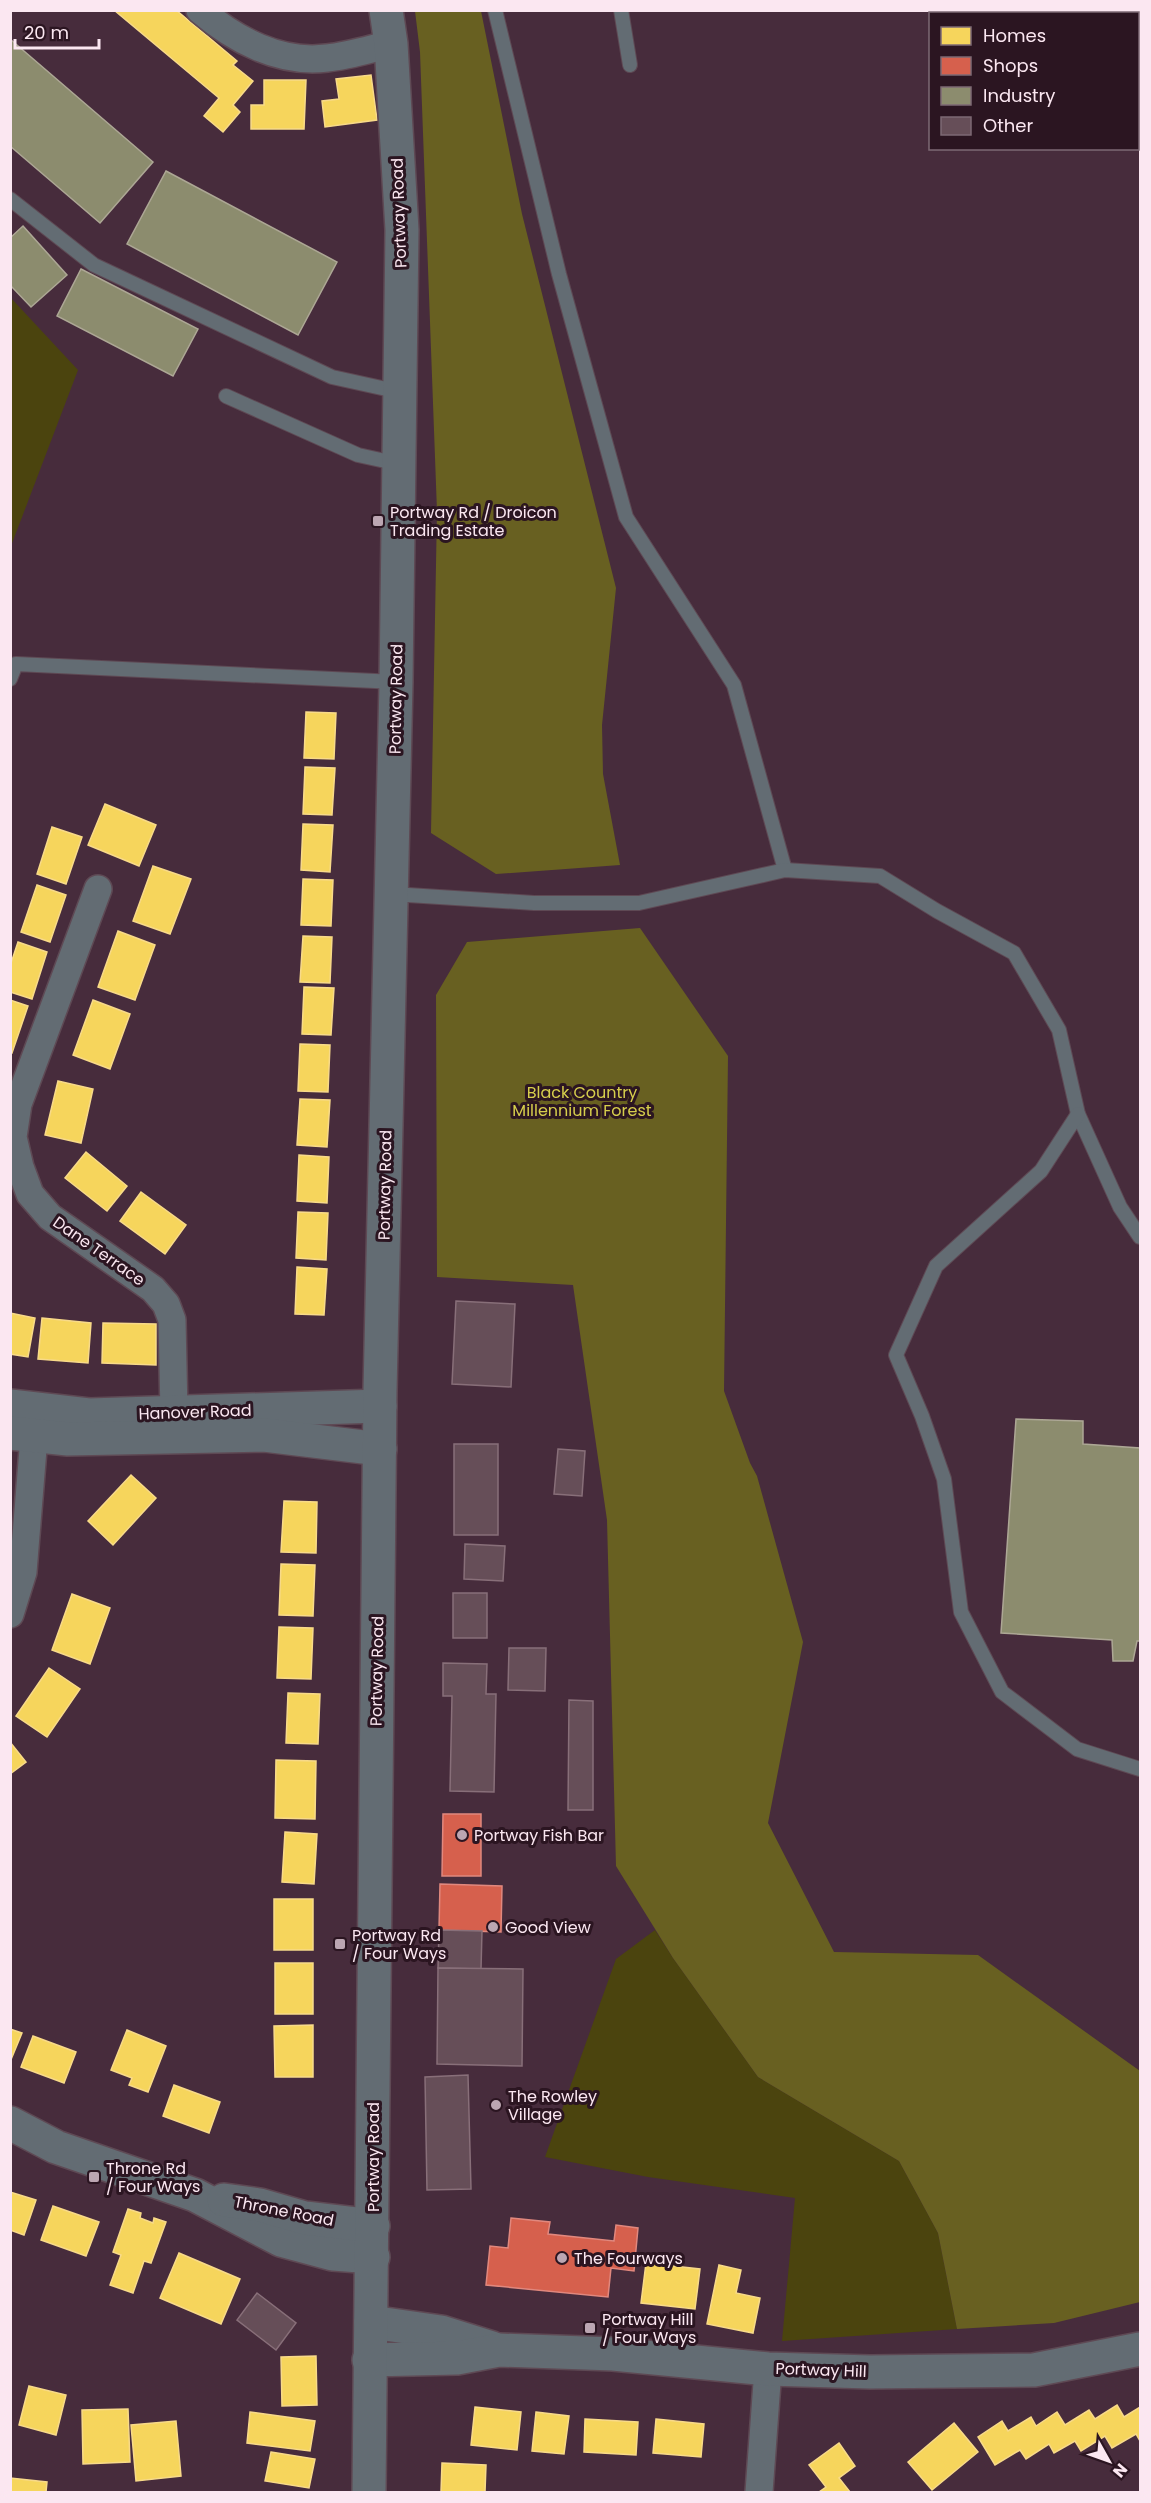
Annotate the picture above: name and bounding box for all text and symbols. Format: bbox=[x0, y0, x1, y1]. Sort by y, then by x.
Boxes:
scale bar bbox=[15, 12, 99, 50]
legend bbox=[929, 12, 1139, 150]
text: 20 m bbox=[24, 20, 69, 45]
text: Homes bbox=[983, 23, 1046, 48]
text: Shops bbox=[983, 53, 1038, 78]
text: Industry bbox=[983, 83, 1055, 108]
text: Other bbox=[983, 113, 1033, 138]
street label: Portway Road bbox=[386, 158, 412, 268]
place label: Portway Rd / Droicon Trading Estate bbox=[390, 501, 557, 542]
marker: Portway Rd / Droicon Trading Estate bbox=[371, 514, 385, 528]
street label: Portway Road bbox=[384, 644, 408, 754]
park label: Black Country Millennium Forest bbox=[512, 1081, 652, 1122]
street label: Portway Road bbox=[373, 1130, 397, 1240]
street label: Dane Terrace bbox=[48, 1211, 150, 1291]
street label: Hanover Road bbox=[138, 1399, 252, 1425]
street label: Portway Road bbox=[365, 1616, 389, 1726]
place label: Portway Fish Bar bbox=[474, 1824, 604, 1847]
marker: Portway Fish Bar bbox=[455, 1828, 469, 1842]
place label: Good View bbox=[505, 1916, 591, 1939]
marker: Good View bbox=[486, 1920, 500, 1934]
place label: Portway Rd / Four Ways bbox=[352, 1924, 446, 1965]
marker: Portway Rd / Four Ways bbox=[333, 1937, 347, 1951]
place label: The Rowley Village bbox=[508, 2085, 597, 2126]
marker: The Rowley Village bbox=[489, 2098, 503, 2112]
street label: Portway Road bbox=[362, 2102, 385, 2212]
place label: Throne Rd / Four Ways bbox=[106, 2157, 200, 2198]
marker: Throne Rd / Four Ways bbox=[87, 2170, 101, 2184]
street label: Throne Road bbox=[232, 2190, 336, 2232]
place label: The Fourways bbox=[574, 2247, 683, 2270]
marker: The Fourways bbox=[555, 2251, 569, 2265]
place label: Portway Hill / Four Ways bbox=[602, 2308, 696, 2349]
marker: Portway Hill / Four Ways bbox=[583, 2321, 597, 2335]
street label: Portway Hill bbox=[775, 2357, 867, 2383]
north arrow bbox=[1079, 2431, 1139, 2491]
text: N bbox=[1107, 2458, 1133, 2482]

